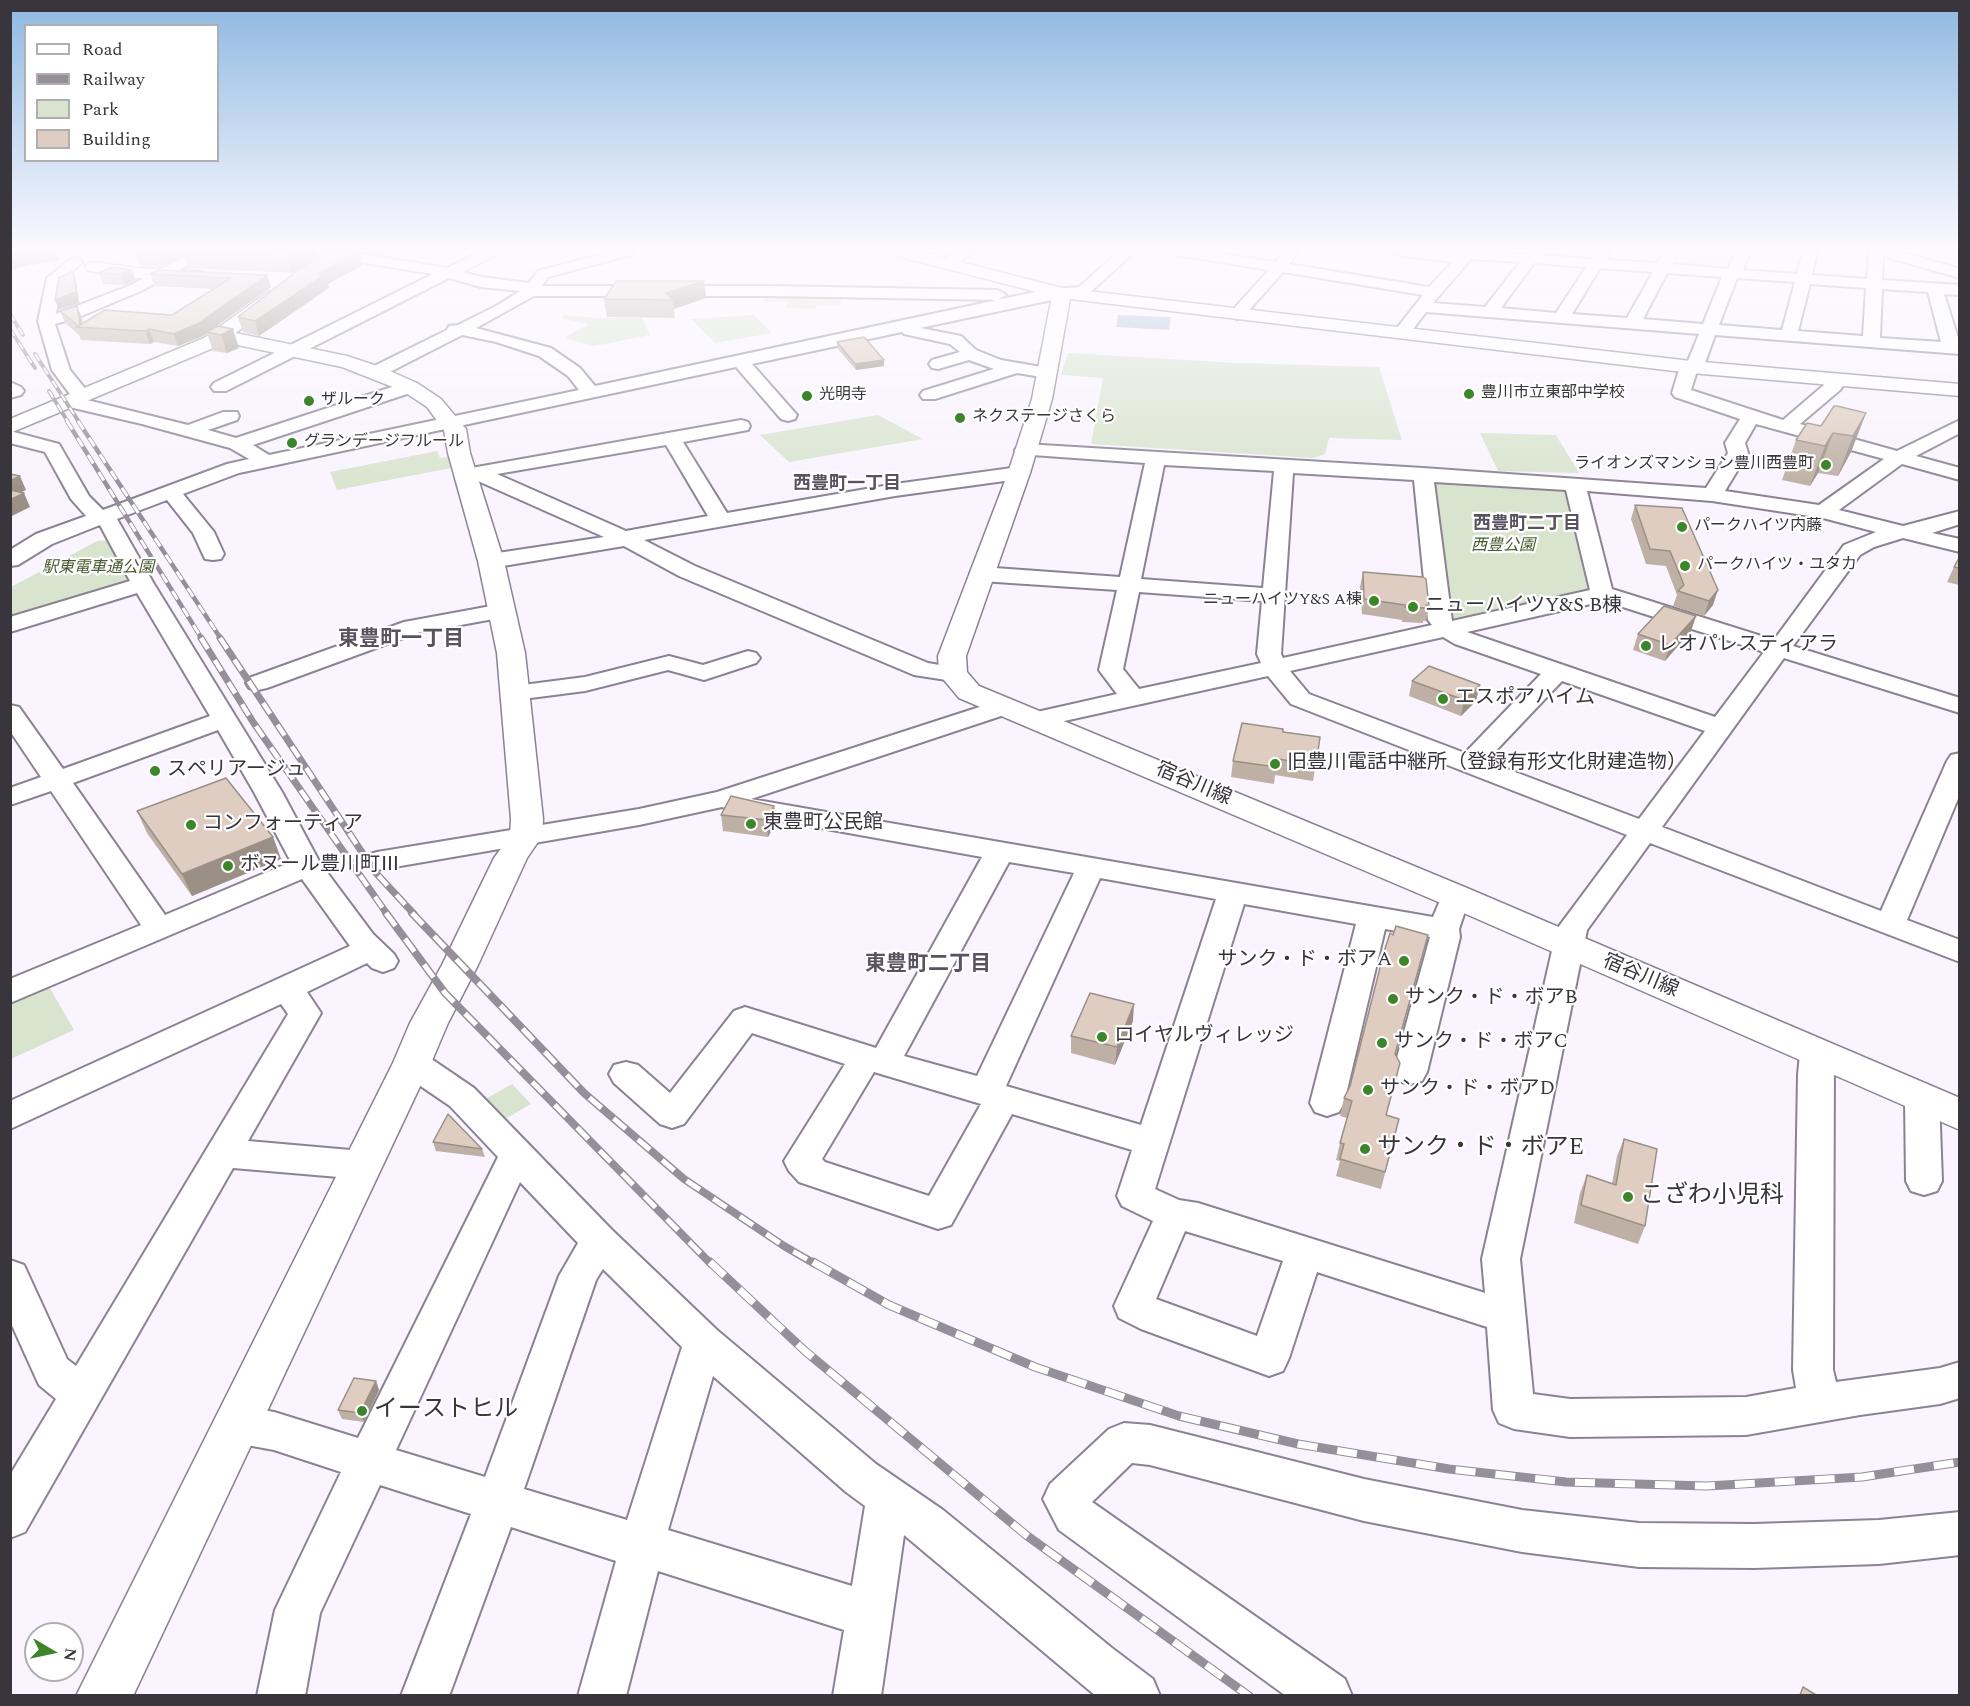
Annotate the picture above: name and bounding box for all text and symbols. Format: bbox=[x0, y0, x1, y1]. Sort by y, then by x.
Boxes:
legend bbox=[24, 24, 219, 162]
text: Road bbox=[82, 36, 123, 63]
text: Railway bbox=[82, 66, 145, 93]
text: Park bbox=[82, 96, 119, 123]
text: Building bbox=[82, 126, 151, 153]
place label: 豊川市立東部中学校 bbox=[1481, 384, 1625, 404]
place label: 光明寺 bbox=[819, 386, 867, 406]
marker: 豊川市立東部中学校 bbox=[1462, 387, 1476, 401]
marker: 光明寺 bbox=[800, 389, 814, 403]
place label: ザルーク bbox=[321, 391, 385, 411]
marker: ザルーク bbox=[302, 394, 316, 408]
place label: ネクステージさくら bbox=[972, 408, 1116, 428]
marker: ネクステージさくら bbox=[953, 411, 967, 425]
place label: グランデージフルール bbox=[304, 433, 464, 453]
marker: グランデージフルール bbox=[285, 436, 299, 450]
place label: ライオンズマンション豊川西豊町 bbox=[1574, 455, 1814, 475]
marker: ライオンズマンション豊川西豊町 bbox=[1819, 458, 1833, 472]
district label: 西豊町一丁目 bbox=[793, 474, 901, 496]
district label: 西豊町二丁目 bbox=[1473, 514, 1581, 536]
place label: パークハイツ内藤 bbox=[1694, 517, 1822, 537]
marker: パークハイツ内藤 bbox=[1675, 520, 1689, 534]
park label: 西豊公園 bbox=[1471, 537, 1535, 557]
place label: パークハイツ・ユタカ bbox=[1697, 556, 1857, 576]
park label: 駅東電車通公園 bbox=[42, 559, 154, 579]
marker: パークハイツ・ユタカ bbox=[1678, 559, 1692, 573]
place label: ニューハイツY&S A棟 bbox=[1203, 591, 1362, 611]
marker: ニューハイツY&S A棟 bbox=[1367, 594, 1381, 608]
place label: ニューハイツY&S B棟 bbox=[1425, 595, 1622, 619]
marker: ニューハイツY&S B棟 bbox=[1406, 600, 1420, 614]
district label: 東豊町一丁目 bbox=[338, 628, 464, 654]
place label: レオパレスティアラ bbox=[1658, 634, 1838, 658]
marker: レオパレスティアラ bbox=[1639, 639, 1653, 653]
place label: エスポアハイム bbox=[1455, 687, 1595, 711]
marker: エスポアハイム bbox=[1436, 692, 1450, 706]
place label: 旧豊川電話中継所（登録有形文化財建造物） bbox=[1287, 752, 1687, 776]
marker: 旧豊川電話中継所（登録有形文化財建造物） bbox=[1268, 757, 1282, 771]
street label: 宿谷川線 bbox=[1151, 758, 1235, 812]
place label: スペリアージュ bbox=[167, 759, 306, 783]
marker: スペリアージュ bbox=[148, 764, 162, 778]
place label: 東豊町公民館 bbox=[763, 812, 883, 836]
place label: コンフォーティア bbox=[203, 813, 363, 837]
marker: 東豊町公民館 bbox=[744, 817, 758, 831]
marker: コンフォーティア bbox=[184, 818, 198, 832]
place label: ボヌール豊川町Ⅲ bbox=[240, 854, 400, 878]
marker: ボヌール豊川町Ⅲ bbox=[221, 859, 235, 873]
place label: サンク・ド・ボアA bbox=[1217, 949, 1392, 973]
street label: 宿谷川線 bbox=[1598, 950, 1682, 1004]
district label: 東豊町二丁目 bbox=[865, 953, 991, 979]
marker: サンク・ド・ボアA bbox=[1397, 954, 1411, 968]
place label: サンク・ド・ボアB bbox=[1405, 987, 1578, 1011]
marker: サンク・ド・ボアB bbox=[1386, 992, 1400, 1006]
place label: ロイヤルヴィレッジ bbox=[1114, 1025, 1294, 1049]
marker: ロイヤルヴィレッジ bbox=[1095, 1030, 1109, 1044]
place label: サンク・ド・ボアC bbox=[1394, 1031, 1568, 1055]
marker: サンク・ド・ボアC bbox=[1375, 1036, 1389, 1050]
place label: サンク・ド・ボアD bbox=[1380, 1078, 1555, 1102]
marker: サンク・ド・ボアD bbox=[1361, 1083, 1375, 1097]
place label: サンク・ド・ボアE bbox=[1377, 1135, 1584, 1163]
marker: サンク・ド・ボアE bbox=[1358, 1142, 1372, 1156]
place label: こざわ小児科 bbox=[1640, 1183, 1784, 1211]
marker: こざわ小児科 bbox=[1621, 1190, 1635, 1204]
place label: イーストヒル bbox=[374, 1397, 518, 1425]
marker: イーストヒル bbox=[355, 1404, 369, 1418]
north arrow bbox=[24, 1622, 84, 1682]
text: N bbox=[57, 1646, 83, 1663]

